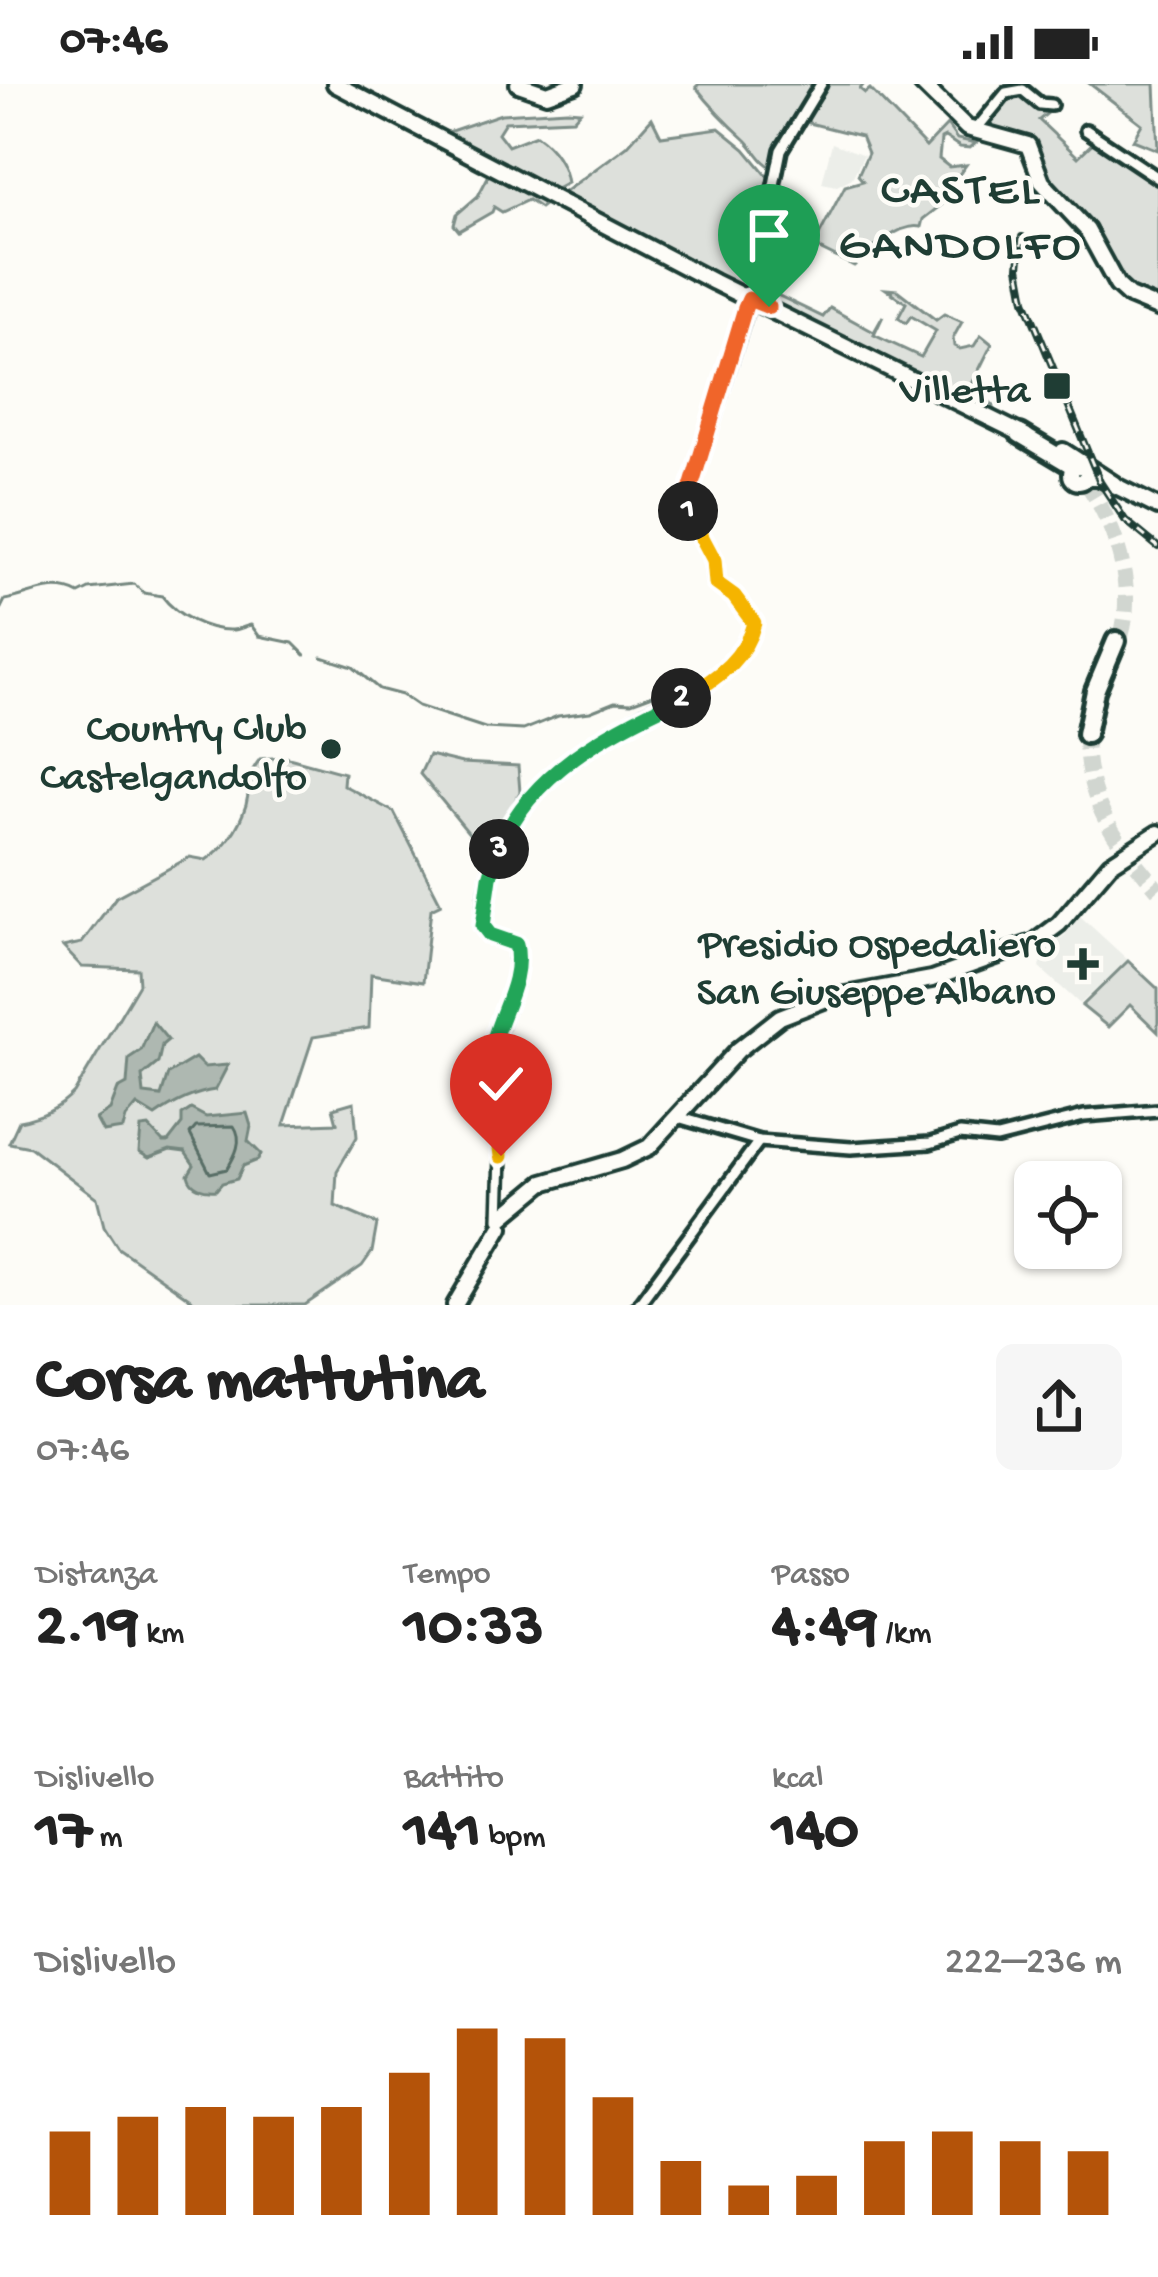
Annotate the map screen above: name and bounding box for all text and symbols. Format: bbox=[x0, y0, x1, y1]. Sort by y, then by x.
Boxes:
text: 07:46 bbox=[60, 16, 167, 69]
district label: CASTEL GANDOLFO bbox=[838, 165, 1084, 277]
pin bbox=[718, 184, 820, 307]
icon: arrive bbox=[736, 202, 802, 268]
place label: Villetta bbox=[899, 369, 1032, 418]
marker: Villetta bbox=[1041, 370, 1073, 402]
pin: 1 bbox=[658, 481, 718, 541]
text: 1 bbox=[681, 492, 695, 530]
pin: 2 bbox=[651, 668, 711, 728]
text: 2 bbox=[673, 679, 689, 717]
place label: Country Club Castelgandolfo bbox=[40, 708, 307, 805]
marker: Country Club Castelgandolfo bbox=[318, 736, 344, 762]
pin: 3 bbox=[469, 819, 529, 879]
text: 3 bbox=[490, 830, 508, 868]
place label: Presidio Ospedaliero San Giuseppe Albano bbox=[697, 923, 1056, 1020]
marker: Presidio Ospedaliero San Giuseppe Albano bbox=[1067, 948, 1099, 980]
pin bbox=[450, 1033, 552, 1156]
icon: check bbox=[468, 1051, 534, 1117]
map controls bbox=[1014, 1161, 1122, 1269]
button: locate bbox=[1014, 1161, 1122, 1269]
button: share bbox=[996, 1344, 1122, 1470]
text: Corsa mattutina bbox=[36, 1345, 484, 1423]
text: 07:46 bbox=[36, 1429, 129, 1475]
text: Distanza bbox=[36, 1557, 157, 1595]
text: Tempo bbox=[404, 1557, 491, 1595]
text: Passo bbox=[772, 1557, 850, 1595]
text: 2.19 bbox=[36, 1595, 139, 1665]
text: 10:33 bbox=[404, 1595, 543, 1665]
text: 4:49 bbox=[772, 1595, 878, 1665]
text: km bbox=[139, 1616, 185, 1654]
text: /km bbox=[878, 1616, 932, 1654]
text: Dislivello bbox=[36, 1761, 154, 1799]
text: Battito bbox=[404, 1761, 504, 1799]
text: kcal bbox=[772, 1761, 824, 1799]
text: 17 bbox=[36, 1799, 91, 1869]
text: 141 bbox=[404, 1799, 481, 1869]
text: 140 bbox=[772, 1799, 859, 1869]
text: m bbox=[91, 1820, 123, 1858]
text: bpm bbox=[481, 1820, 546, 1858]
text: Dislivello bbox=[36, 1941, 176, 1987]
text: 222–236 m bbox=[945, 1941, 1122, 1987]

